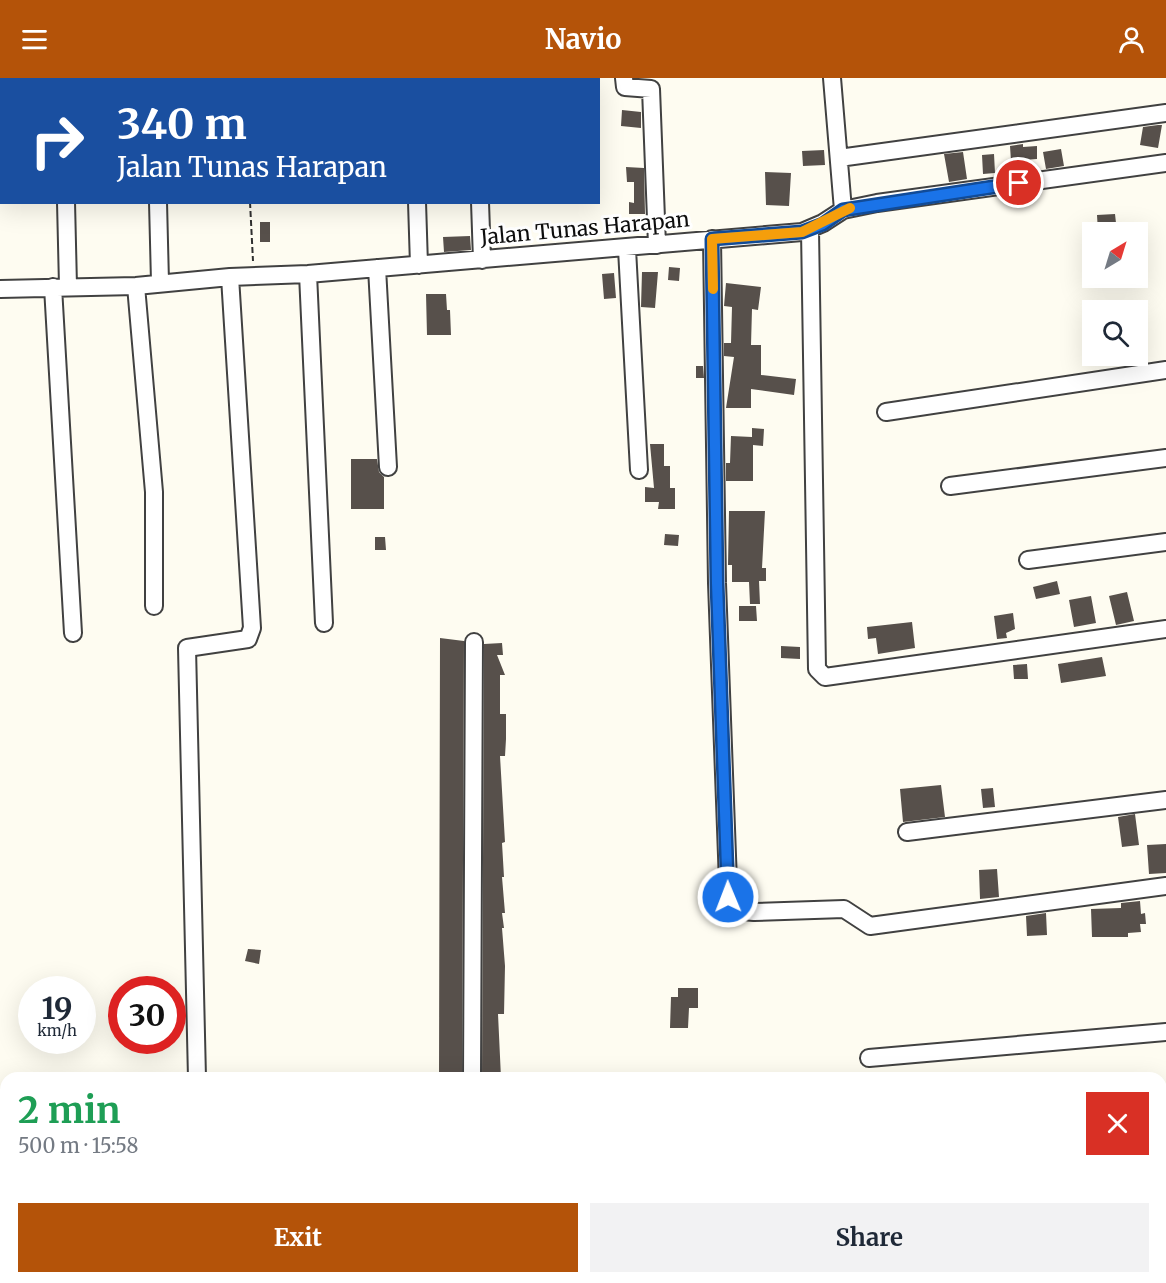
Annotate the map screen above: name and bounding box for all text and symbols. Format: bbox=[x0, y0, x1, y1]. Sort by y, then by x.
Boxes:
text: Navio bbox=[545, 22, 621, 56]
icon: menu bbox=[18, 23, 51, 56]
icon: person bbox=[1115, 23, 1148, 56]
text: 340 m bbox=[117, 98, 247, 150]
icon: right bbox=[18, 102, 96, 180]
text: Jalan Tunas Harapan bbox=[117, 150, 387, 184]
pin bbox=[993, 157, 1044, 208]
icon: arrive bbox=[1002, 166, 1035, 199]
street label: Jalan Tunas Harapan bbox=[478, 205, 691, 251]
north arrow bbox=[1082, 222, 1148, 288]
map controls bbox=[1082, 222, 1148, 366]
button: search bbox=[1082, 300, 1148, 366]
position arrow bbox=[696, 865, 760, 929]
speed limit sign: 30 bbox=[108, 976, 186, 1054]
text: 19 bbox=[41, 989, 73, 1027]
text: km/h bbox=[37, 1021, 77, 1040]
text: 2 min bbox=[18, 1088, 121, 1133]
button: close bbox=[1086, 1092, 1149, 1155]
text: 500 m · 15:58 bbox=[18, 1133, 138, 1158]
button: Exit bbox=[18, 1203, 578, 1272]
button: Share bbox=[590, 1203, 1149, 1272]

